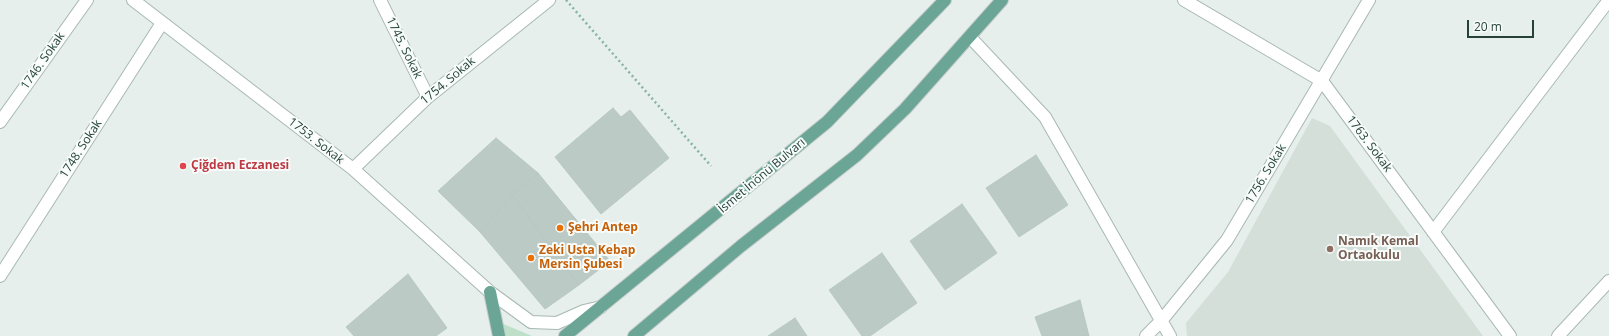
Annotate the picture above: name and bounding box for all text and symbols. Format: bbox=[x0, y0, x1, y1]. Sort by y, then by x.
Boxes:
scale bar bbox=[1469, 12, 1536, 38]
street label: 1745. Sokak bbox=[383, 15, 425, 81]
text: 20 m bbox=[1474, 18, 1502, 35]
street label: 1746. Sokak bbox=[18, 30, 68, 92]
street label: 1754. Sokak bbox=[418, 54, 478, 108]
street label: 1763. Sokak bbox=[1343, 113, 1395, 175]
street label: 1753. Sokak bbox=[285, 115, 347, 167]
street label: 1748. Sokak bbox=[57, 117, 105, 181]
street label: İsmet İnönü Bulvarı bbox=[716, 136, 808, 216]
street label: 1756. Sokak bbox=[1243, 142, 1289, 206]
place label: Çiğdem Eczanesi bbox=[191, 159, 289, 173]
marker: Çiğdem Eczanesi bbox=[178, 161, 188, 171]
place label: Şehri Antep bbox=[568, 221, 638, 235]
marker: Şehri Antep bbox=[555, 223, 565, 233]
place label: Namık Kemal Ortaokulu bbox=[1338, 235, 1419, 263]
place label: Zeki Usta Kebap Mersin Şubesi bbox=[539, 244, 635, 272]
marker: Namık Kemal Ortaokulu bbox=[1325, 244, 1335, 254]
marker: Zeki Usta Kebap Mersin Şubesi bbox=[526, 253, 536, 263]

